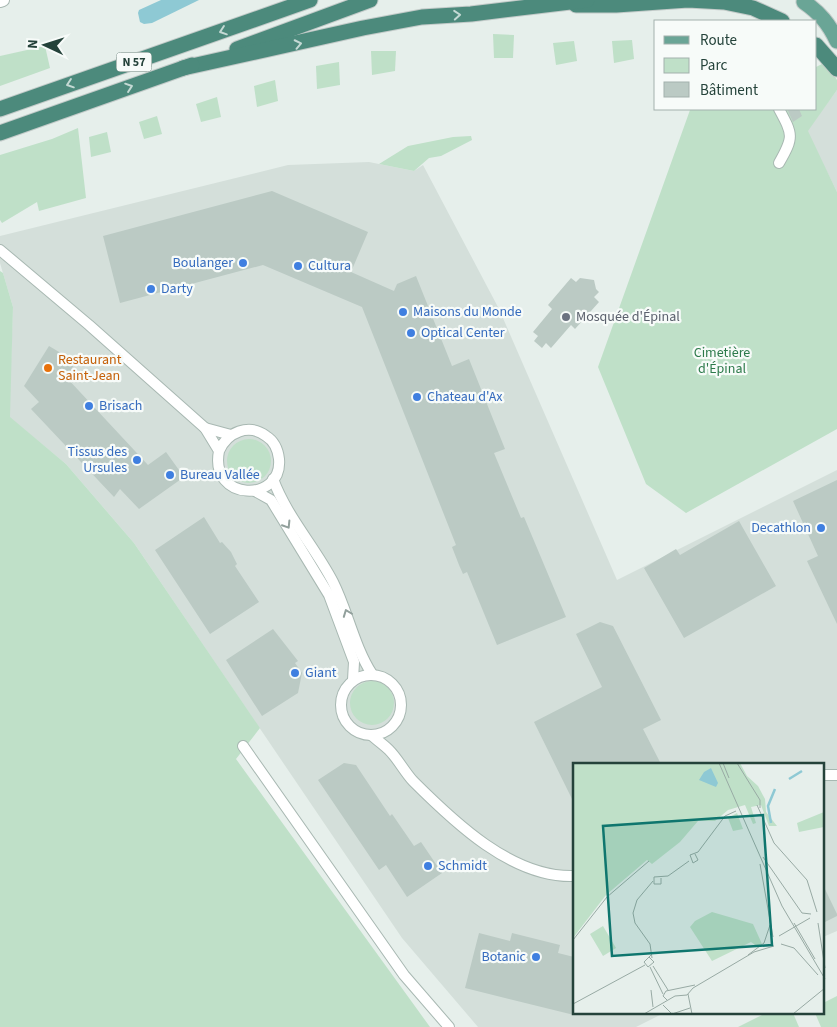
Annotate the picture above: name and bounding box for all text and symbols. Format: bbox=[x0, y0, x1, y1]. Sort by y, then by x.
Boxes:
one-way arrow bbox=[453, 9, 461, 20]
north arrow bbox=[20, 20, 70, 70]
legend bbox=[654, 20, 817, 110]
one-way arrow bbox=[219, 25, 228, 35]
text: Route bbox=[700, 30, 737, 51]
text: N bbox=[23, 39, 43, 50]
one-way arrow bbox=[293, 39, 302, 49]
road number: N 57 bbox=[116, 52, 152, 72]
text: Parc bbox=[700, 55, 727, 76]
one-way arrow bbox=[66, 78, 74, 88]
text: Bâtiment bbox=[700, 80, 758, 101]
one-way arrow bbox=[124, 83, 132, 93]
place label: Boulanger bbox=[173, 253, 233, 273]
place label: Cultura bbox=[308, 256, 351, 276]
marker: Boulanger bbox=[237, 257, 249, 269]
marker: Cultura bbox=[292, 260, 304, 272]
place label: Darty bbox=[161, 279, 193, 299]
marker: Darty bbox=[145, 283, 157, 295]
place label: Maisons du Monde bbox=[413, 302, 522, 322]
marker: Maisons du Monde bbox=[397, 306, 409, 318]
place label: Mosquée d'Épinal bbox=[576, 307, 680, 327]
marker: Mosquée d'Épinal bbox=[560, 311, 572, 323]
place label: Optical Center bbox=[421, 323, 505, 343]
marker: Optical Center bbox=[405, 327, 417, 339]
park label: Cimetière d'Épinal bbox=[694, 343, 750, 379]
place label: Restaurant Saint-Jean bbox=[58, 350, 122, 386]
marker: Restaurant Saint-Jean bbox=[42, 362, 54, 374]
place label: Chateau d'Ax bbox=[427, 387, 503, 407]
marker: Chateau d'Ax bbox=[411, 391, 423, 403]
place label: Brisach bbox=[99, 396, 142, 416]
marker: Brisach bbox=[83, 400, 95, 412]
place label: Tissus des Ursules bbox=[67, 442, 127, 478]
marker: Tissus des Ursules bbox=[131, 454, 143, 466]
place label: Bureau Vallée bbox=[180, 465, 260, 485]
marker: Bureau Vallée bbox=[164, 469, 176, 481]
place label: Decathlon bbox=[751, 518, 811, 538]
one-way arrow bbox=[281, 520, 290, 529]
marker: Decathlon bbox=[815, 522, 827, 534]
one-way arrow bbox=[343, 609, 353, 618]
place label: Giant bbox=[305, 663, 337, 683]
marker: Giant bbox=[289, 667, 301, 679]
inset map bbox=[573, 763, 824, 1014]
place label: Schmidt bbox=[438, 856, 487, 876]
marker: Schmidt bbox=[422, 860, 434, 872]
place label: Botanic bbox=[481, 947, 527, 967]
marker: Botanic bbox=[530, 951, 542, 963]

